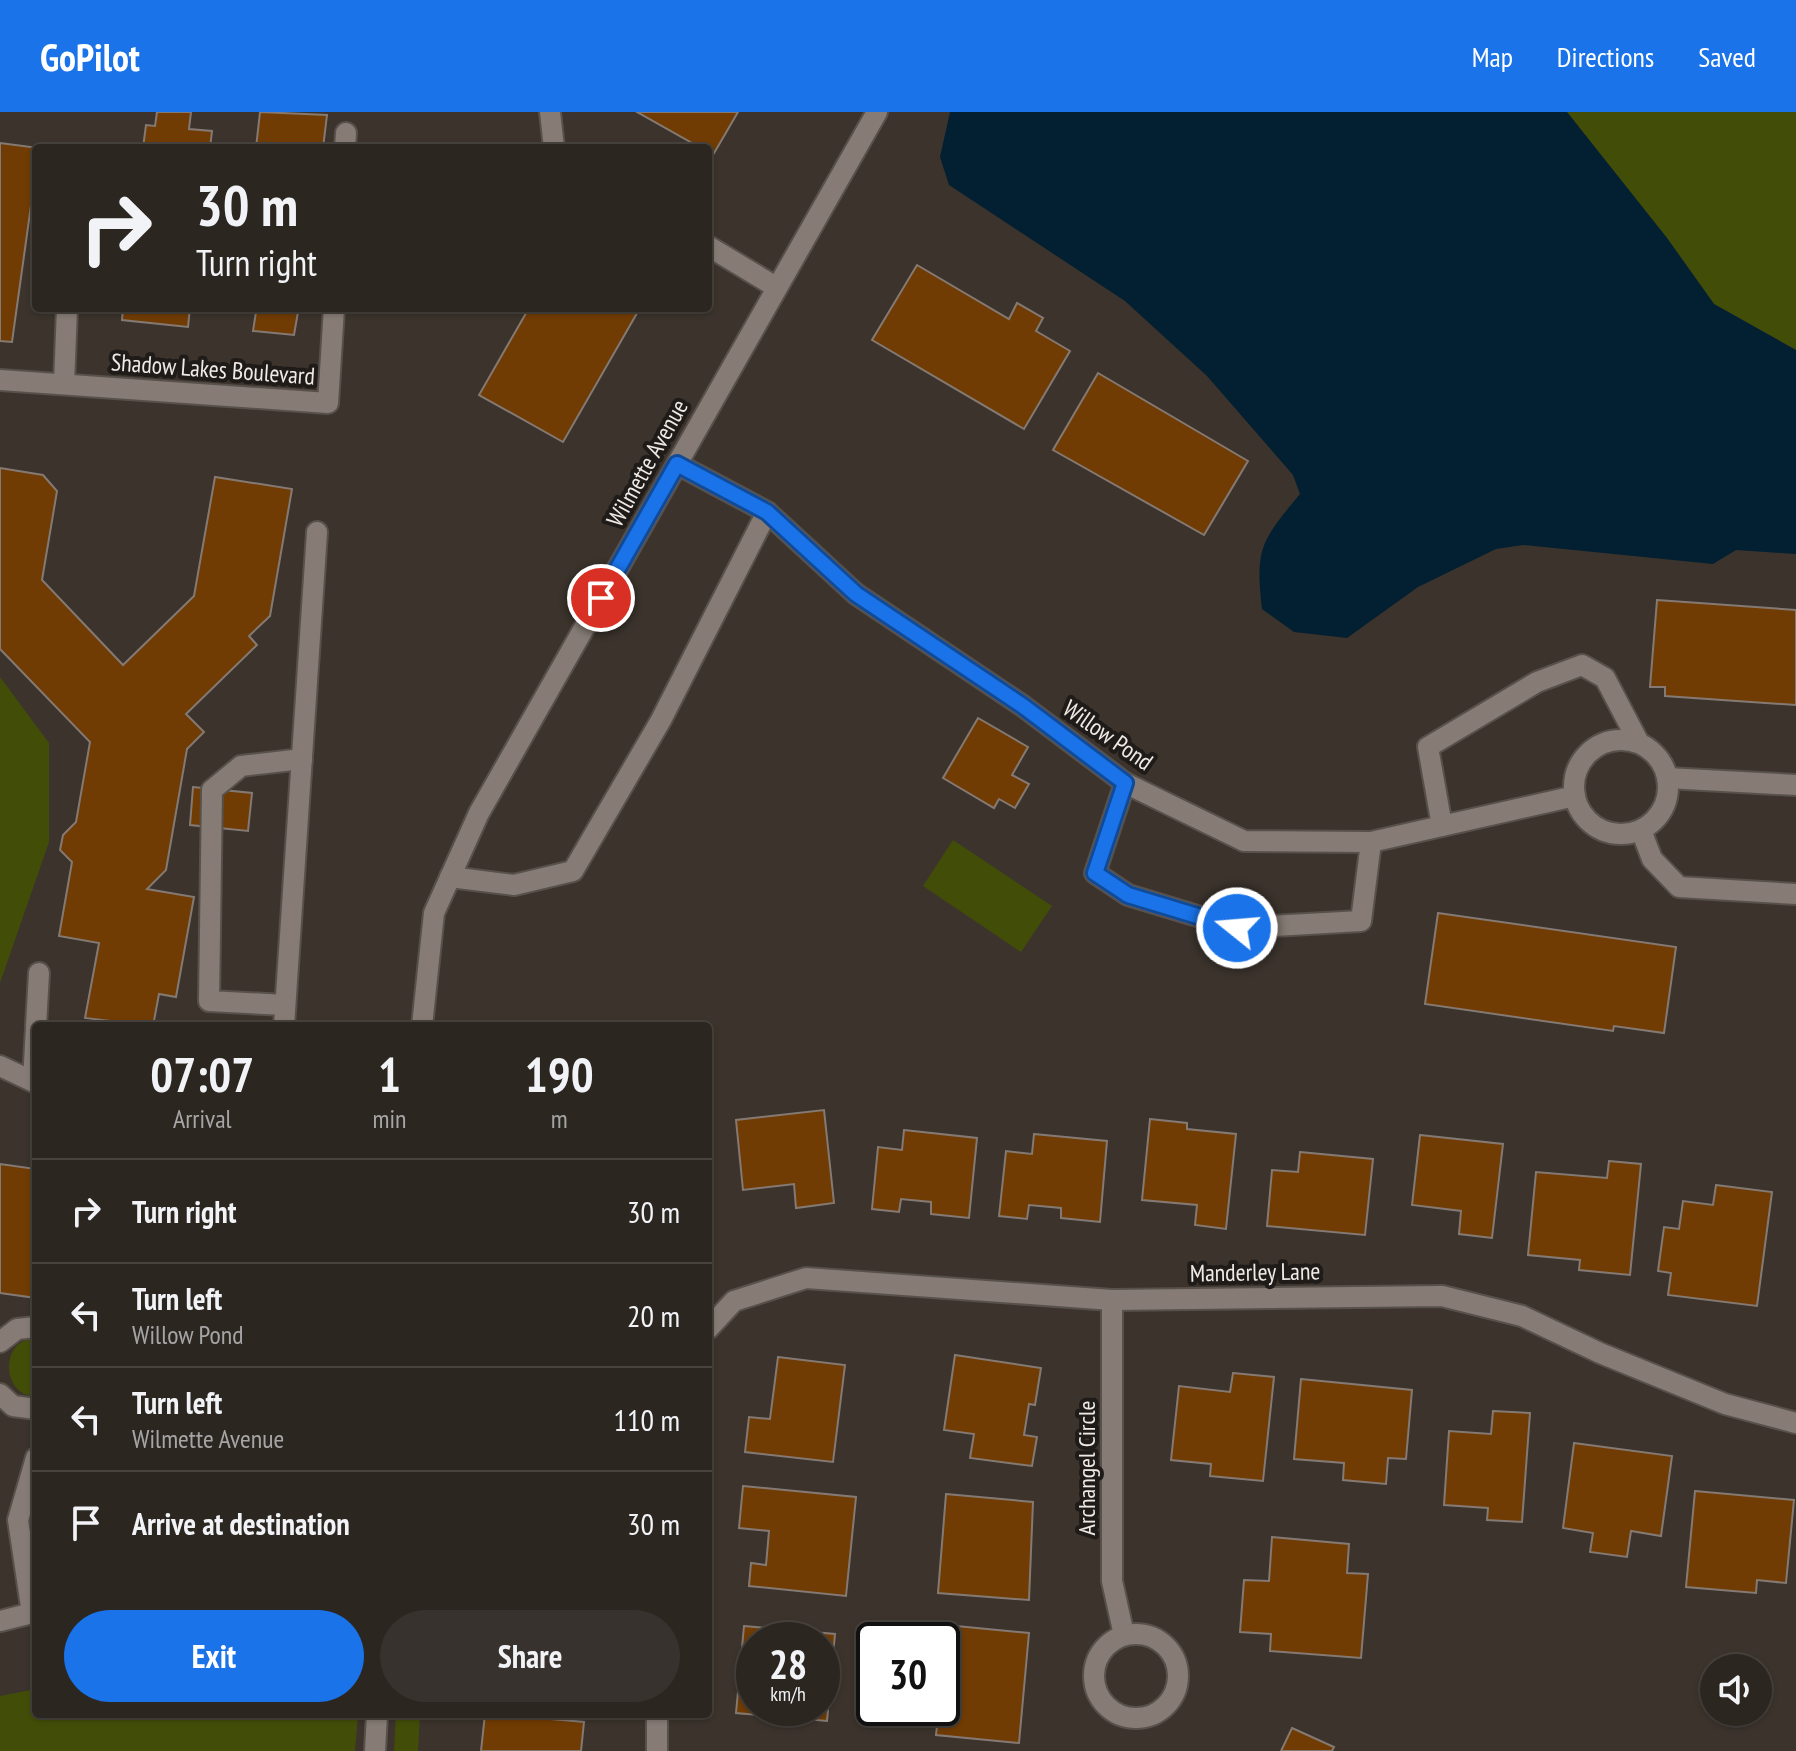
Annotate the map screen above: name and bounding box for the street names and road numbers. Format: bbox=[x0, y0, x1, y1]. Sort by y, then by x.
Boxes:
street label: Shadow Lakes Boulevard bbox=[110, 346, 316, 392]
street label: Wilmette Avenue bbox=[599, 394, 695, 532]
street label: Willow Pond bbox=[1057, 693, 1159, 777]
street label: Manderley Lane bbox=[1189, 1255, 1321, 1289]
street label: Archangel Circle bbox=[1071, 1401, 1102, 1535]

